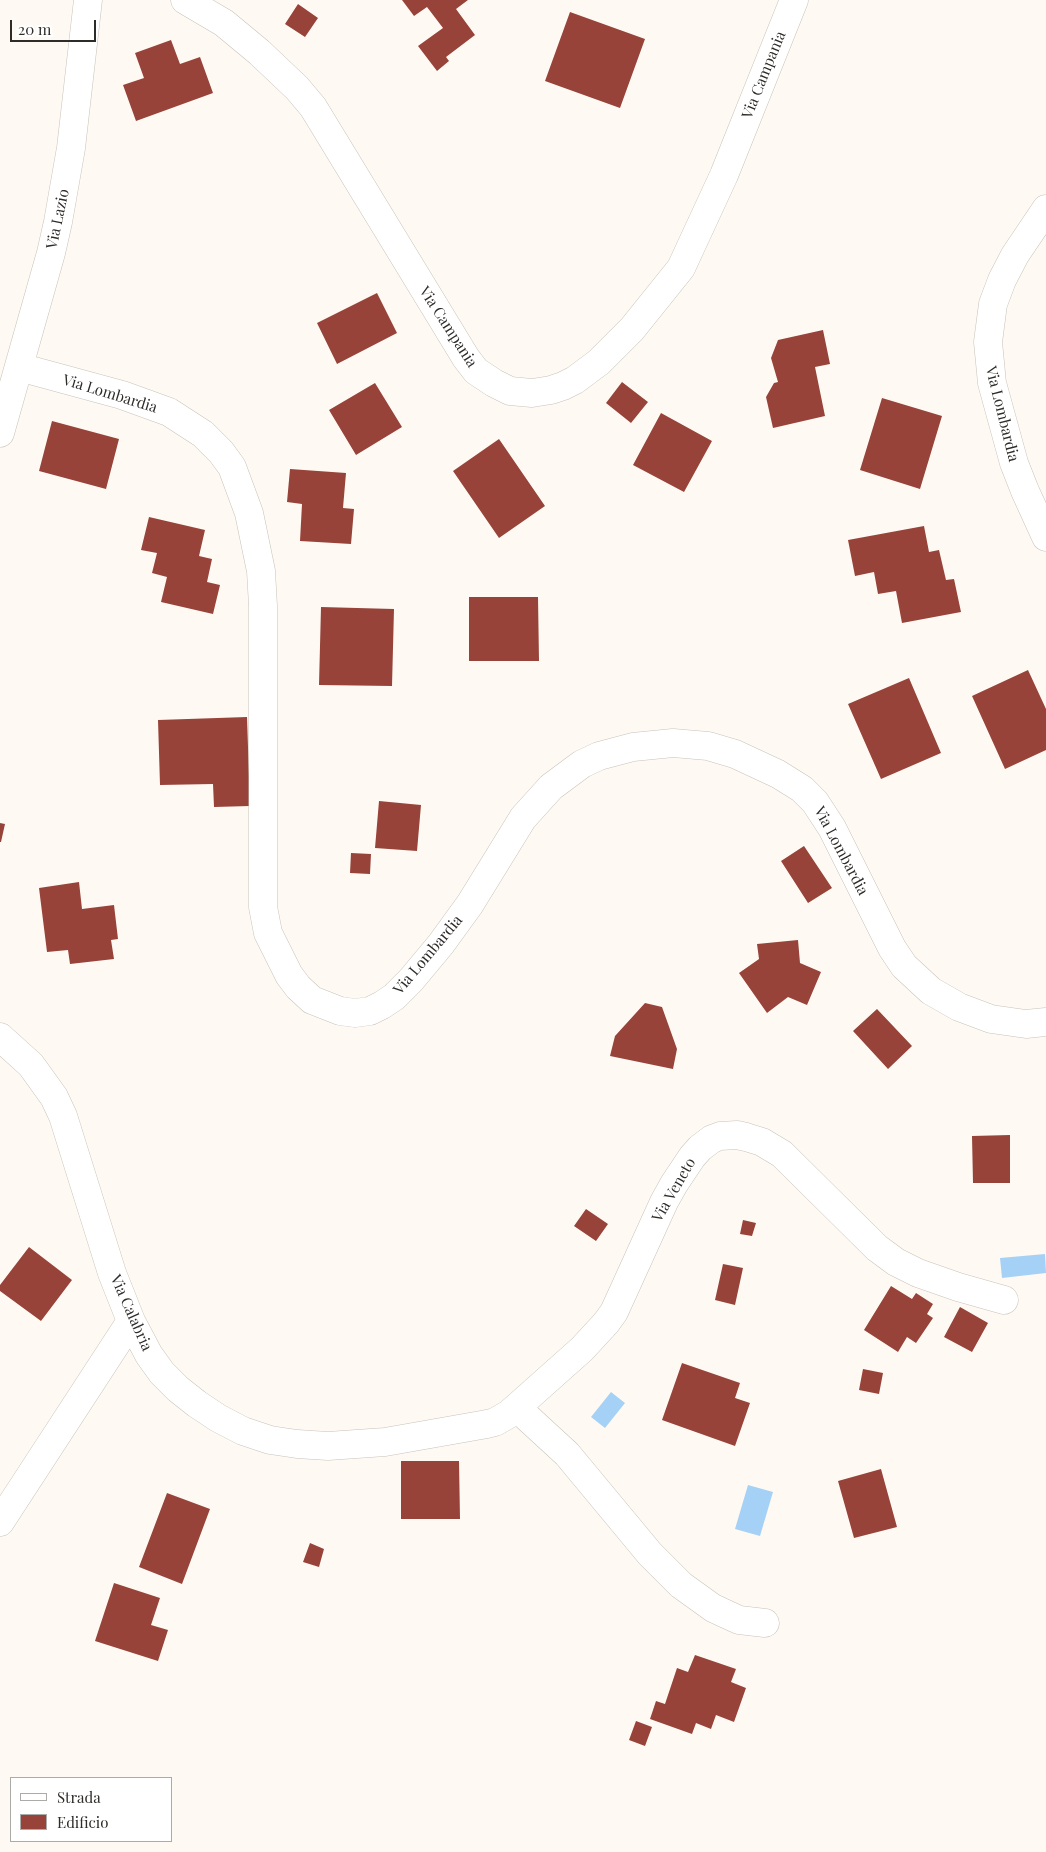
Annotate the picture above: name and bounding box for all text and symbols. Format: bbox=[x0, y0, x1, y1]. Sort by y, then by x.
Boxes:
scale bar bbox=[12, 10, 99, 42]
text: 20 m bbox=[18, 19, 51, 39]
street label: Via Campania bbox=[738, 29, 790, 121]
street label: Via Lazio bbox=[43, 187, 73, 251]
street label: Via Campania bbox=[415, 283, 481, 371]
street label: Via Lombardia bbox=[981, 364, 1023, 464]
street label: Via Lombardia bbox=[61, 371, 159, 417]
street label: Via Lombardia bbox=[810, 804, 872, 898]
street label: Via Lombardia bbox=[390, 912, 466, 998]
street label: Via Veneto bbox=[648, 1155, 700, 1225]
street label: Via Calabria bbox=[106, 1272, 156, 1354]
legend bbox=[10, 1777, 172, 1842]
text: Strada bbox=[57, 1787, 101, 1807]
text: Edificio bbox=[57, 1812, 108, 1832]

